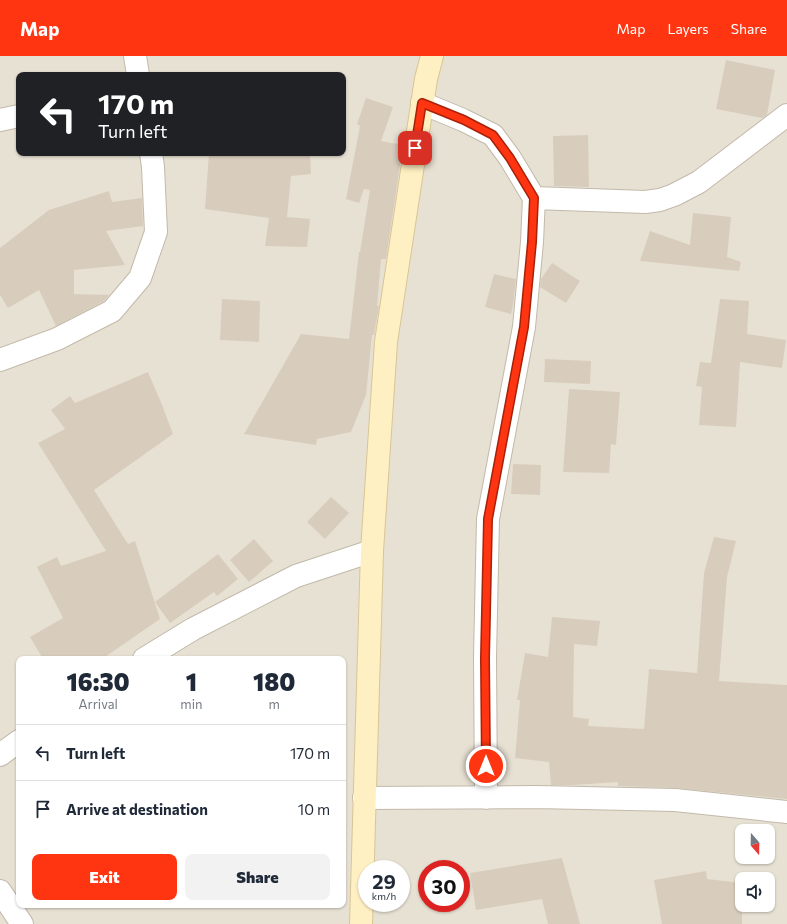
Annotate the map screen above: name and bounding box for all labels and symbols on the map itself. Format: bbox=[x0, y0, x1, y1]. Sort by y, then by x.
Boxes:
pin bbox=[398, 131, 432, 165]
position arrow bbox=[465, 745, 507, 787]
north arrow bbox=[735, 824, 775, 864]
speed limit sign: 30 bbox=[418, 860, 470, 912]

